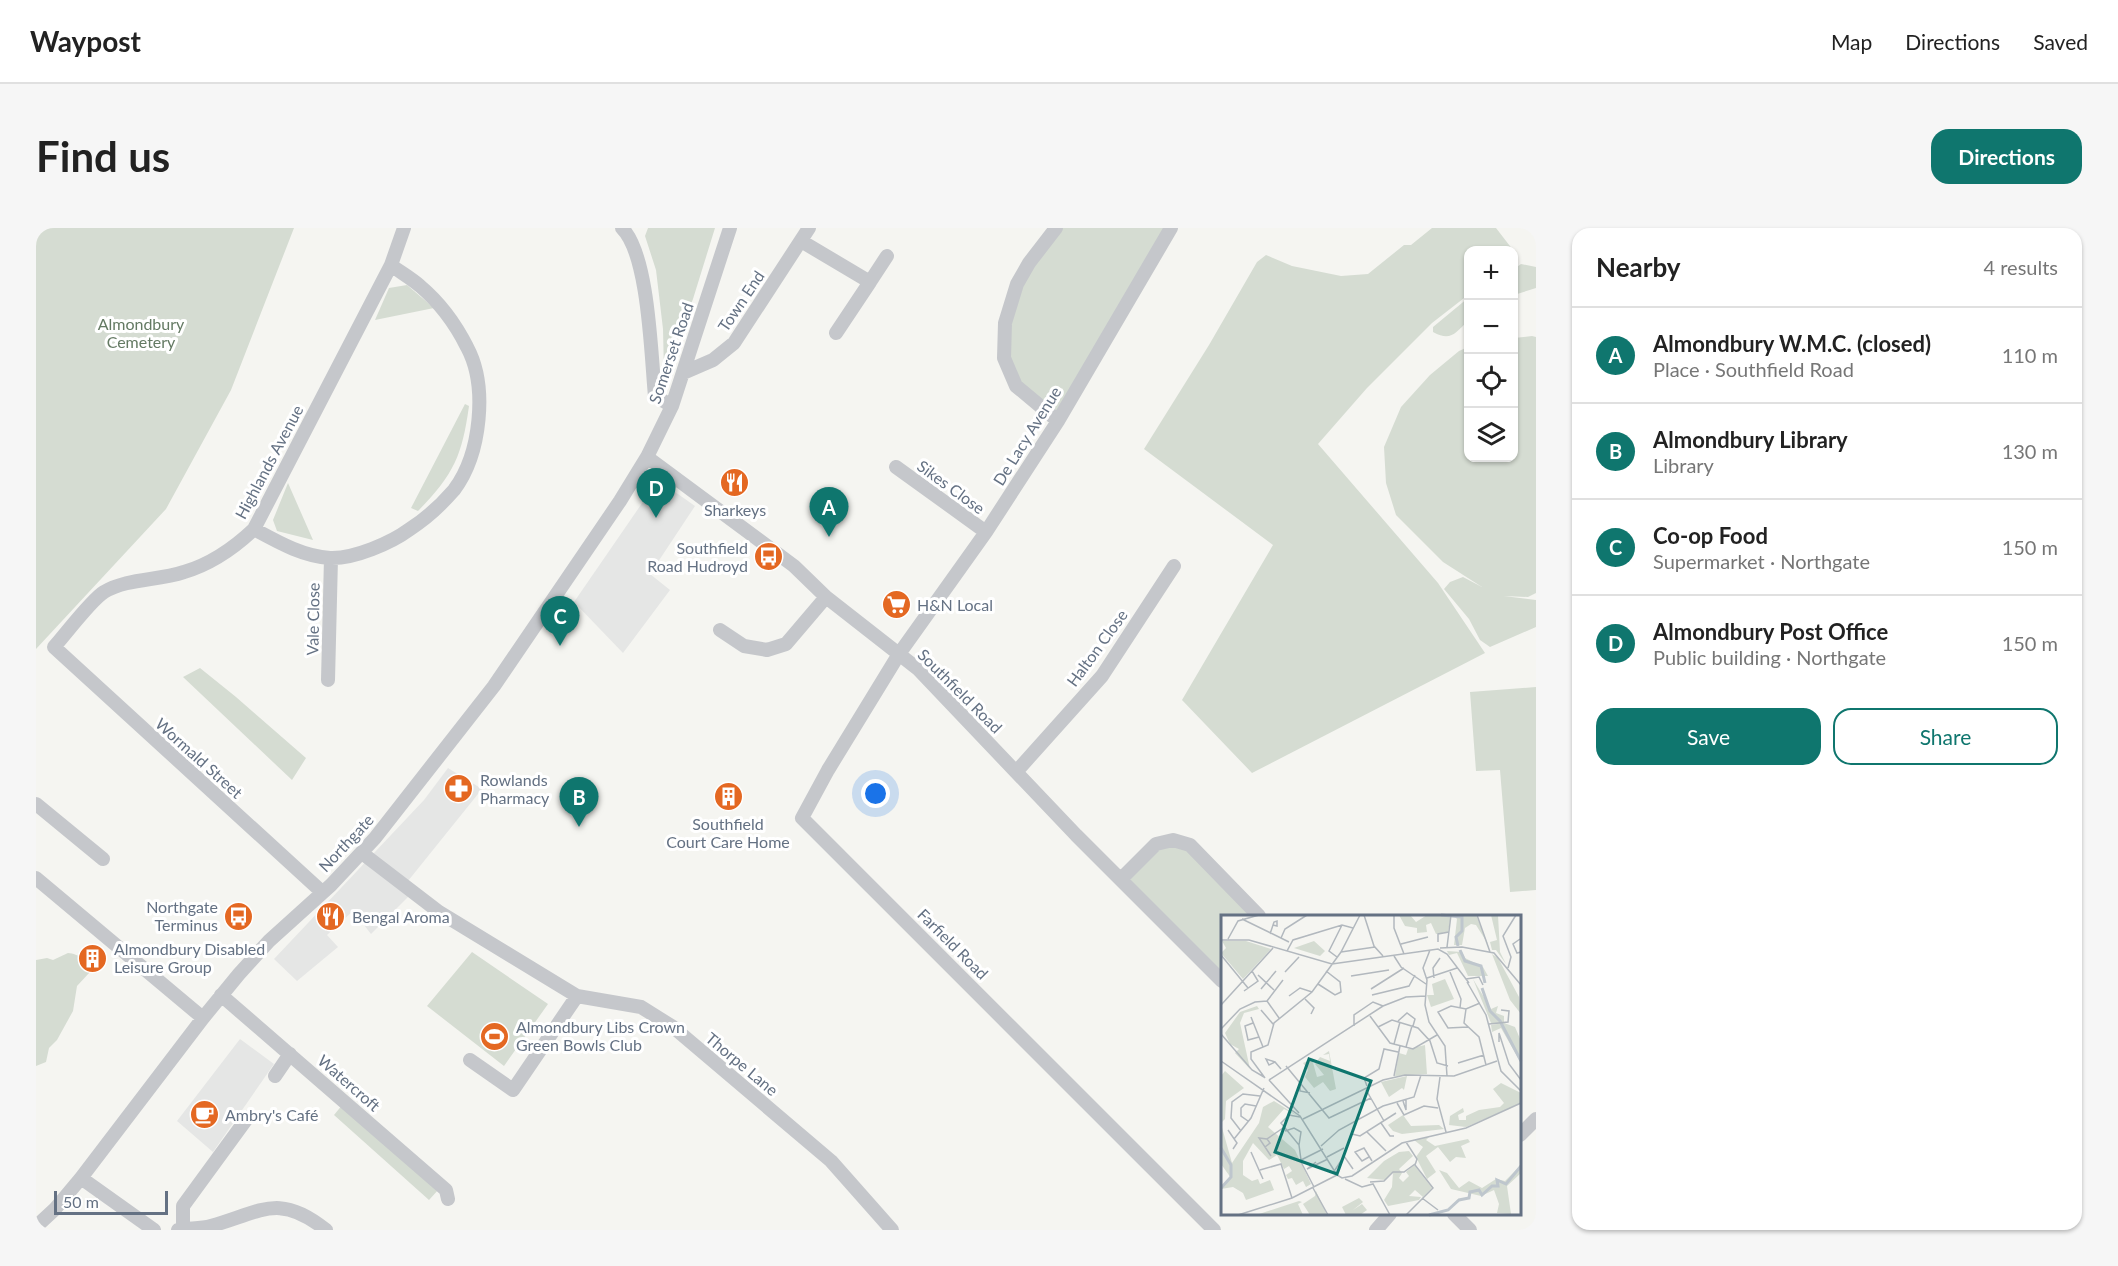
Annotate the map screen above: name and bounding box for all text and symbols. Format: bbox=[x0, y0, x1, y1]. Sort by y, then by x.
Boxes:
text: Waypost bbox=[30, 24, 141, 58]
text: Map bbox=[1831, 29, 1872, 54]
text: Directions bbox=[1905, 29, 2000, 54]
text: Saved bbox=[2033, 29, 2088, 54]
button: Directions bbox=[1931, 129, 2082, 184]
text: Find us bbox=[36, 131, 170, 181]
map controls bbox=[1464, 246, 1518, 462]
button: + bbox=[1464, 246, 1518, 300]
text: Nearby bbox=[1596, 251, 1681, 283]
text: 4 results bbox=[1983, 255, 2058, 279]
street label: Town End bbox=[713, 267, 768, 335]
street label: Somerset Road bbox=[644, 300, 697, 406]
button: − bbox=[1464, 300, 1518, 354]
park label: Almondbury Cemetery bbox=[98, 314, 185, 351]
text: Almondbury W.M.C. (closed) bbox=[1653, 330, 1931, 357]
text: A bbox=[1609, 343, 1622, 367]
text: 110 m bbox=[2002, 343, 2058, 367]
button: locate bbox=[1464, 354, 1518, 408]
text: Place · Southfield Road bbox=[1653, 357, 1854, 381]
street label: De Lacy Avenue bbox=[989, 383, 1065, 489]
street label: Highlands Avenue bbox=[231, 402, 307, 522]
button: layers bbox=[1464, 408, 1518, 462]
text: Almondbury Library bbox=[1653, 426, 1848, 453]
text: B bbox=[1609, 439, 1622, 463]
text: 130 m bbox=[2002, 439, 2058, 463]
text: Library bbox=[1653, 453, 1714, 477]
street label: Sikes Close bbox=[914, 456, 989, 517]
restaurant icon: Sharkeys bbox=[719, 466, 751, 498]
pin: D bbox=[636, 468, 676, 518]
pin: A bbox=[810, 488, 848, 537]
place label: Sharkeys bbox=[704, 500, 766, 519]
text: Co-op Food bbox=[1653, 522, 1768, 549]
text: C bbox=[1609, 535, 1622, 559]
text: 150 m bbox=[2002, 535, 2058, 559]
place label: Southfield Road Hudroyd bbox=[647, 538, 748, 575]
bus stop icon: Southfield Road Hudroyd bbox=[753, 541, 785, 573]
text: Supermarket · Northgate bbox=[1653, 549, 1870, 573]
street label: Vale Close bbox=[302, 582, 323, 656]
supermarket icon: H&N Local bbox=[880, 589, 912, 621]
place label: H&N Local bbox=[917, 595, 993, 614]
pin: C bbox=[540, 596, 580, 646]
street label: Halton Close bbox=[1062, 606, 1131, 690]
text: Almondbury Post Office bbox=[1653, 618, 1888, 645]
text: D bbox=[1608, 631, 1623, 655]
text: 150 m bbox=[2002, 631, 2058, 655]
street label: Southfield Road bbox=[914, 645, 1006, 737]
text: Public building · Northgate bbox=[1653, 645, 1886, 669]
button: Save bbox=[1596, 708, 1821, 765]
button: Share bbox=[1833, 708, 2058, 765]
street label: Wormald Street bbox=[152, 714, 247, 802]
place label: Rowlands Pharmacy bbox=[480, 770, 550, 807]
pharmacy icon: Rowlands Pharmacy bbox=[443, 773, 475, 805]
pin: B bbox=[560, 778, 598, 827]
your location bbox=[861, 779, 890, 808]
building icon: Southfield Court Care Home bbox=[712, 780, 744, 812]
street label: Northgate bbox=[314, 810, 377, 875]
place label: Southfield Court Care Home bbox=[666, 814, 790, 851]
place label: Northgate Terminus bbox=[146, 897, 218, 934]
bus stop icon: Northgate Terminus bbox=[223, 900, 255, 932]
restaurant icon: Bengal Aroma bbox=[315, 901, 347, 933]
street label: Farfield Road bbox=[914, 905, 992, 983]
place label: Bengal Aroma bbox=[352, 907, 450, 926]
inset map bbox=[1221, 915, 1521, 1215]
place label: Almondbury Disabled Leisure Group bbox=[114, 939, 265, 976]
building icon: Almondbury Disabled Leisure Group bbox=[77, 942, 109, 974]
place label: Almondbury Libs Crown Green Bowls Club bbox=[516, 1017, 685, 1054]
sports icon: Almondbury Libs Crown Green Bowls Club bbox=[479, 1020, 511, 1052]
street label: Thorpe Lane bbox=[702, 1028, 782, 1099]
street label: Watercroft bbox=[314, 1050, 384, 1115]
cafe icon: Ambry's Café bbox=[188, 1099, 220, 1131]
place label: Ambry's Café bbox=[225, 1105, 318, 1124]
scale bar bbox=[54, 1188, 168, 1216]
text: 50 m bbox=[63, 1192, 99, 1211]

